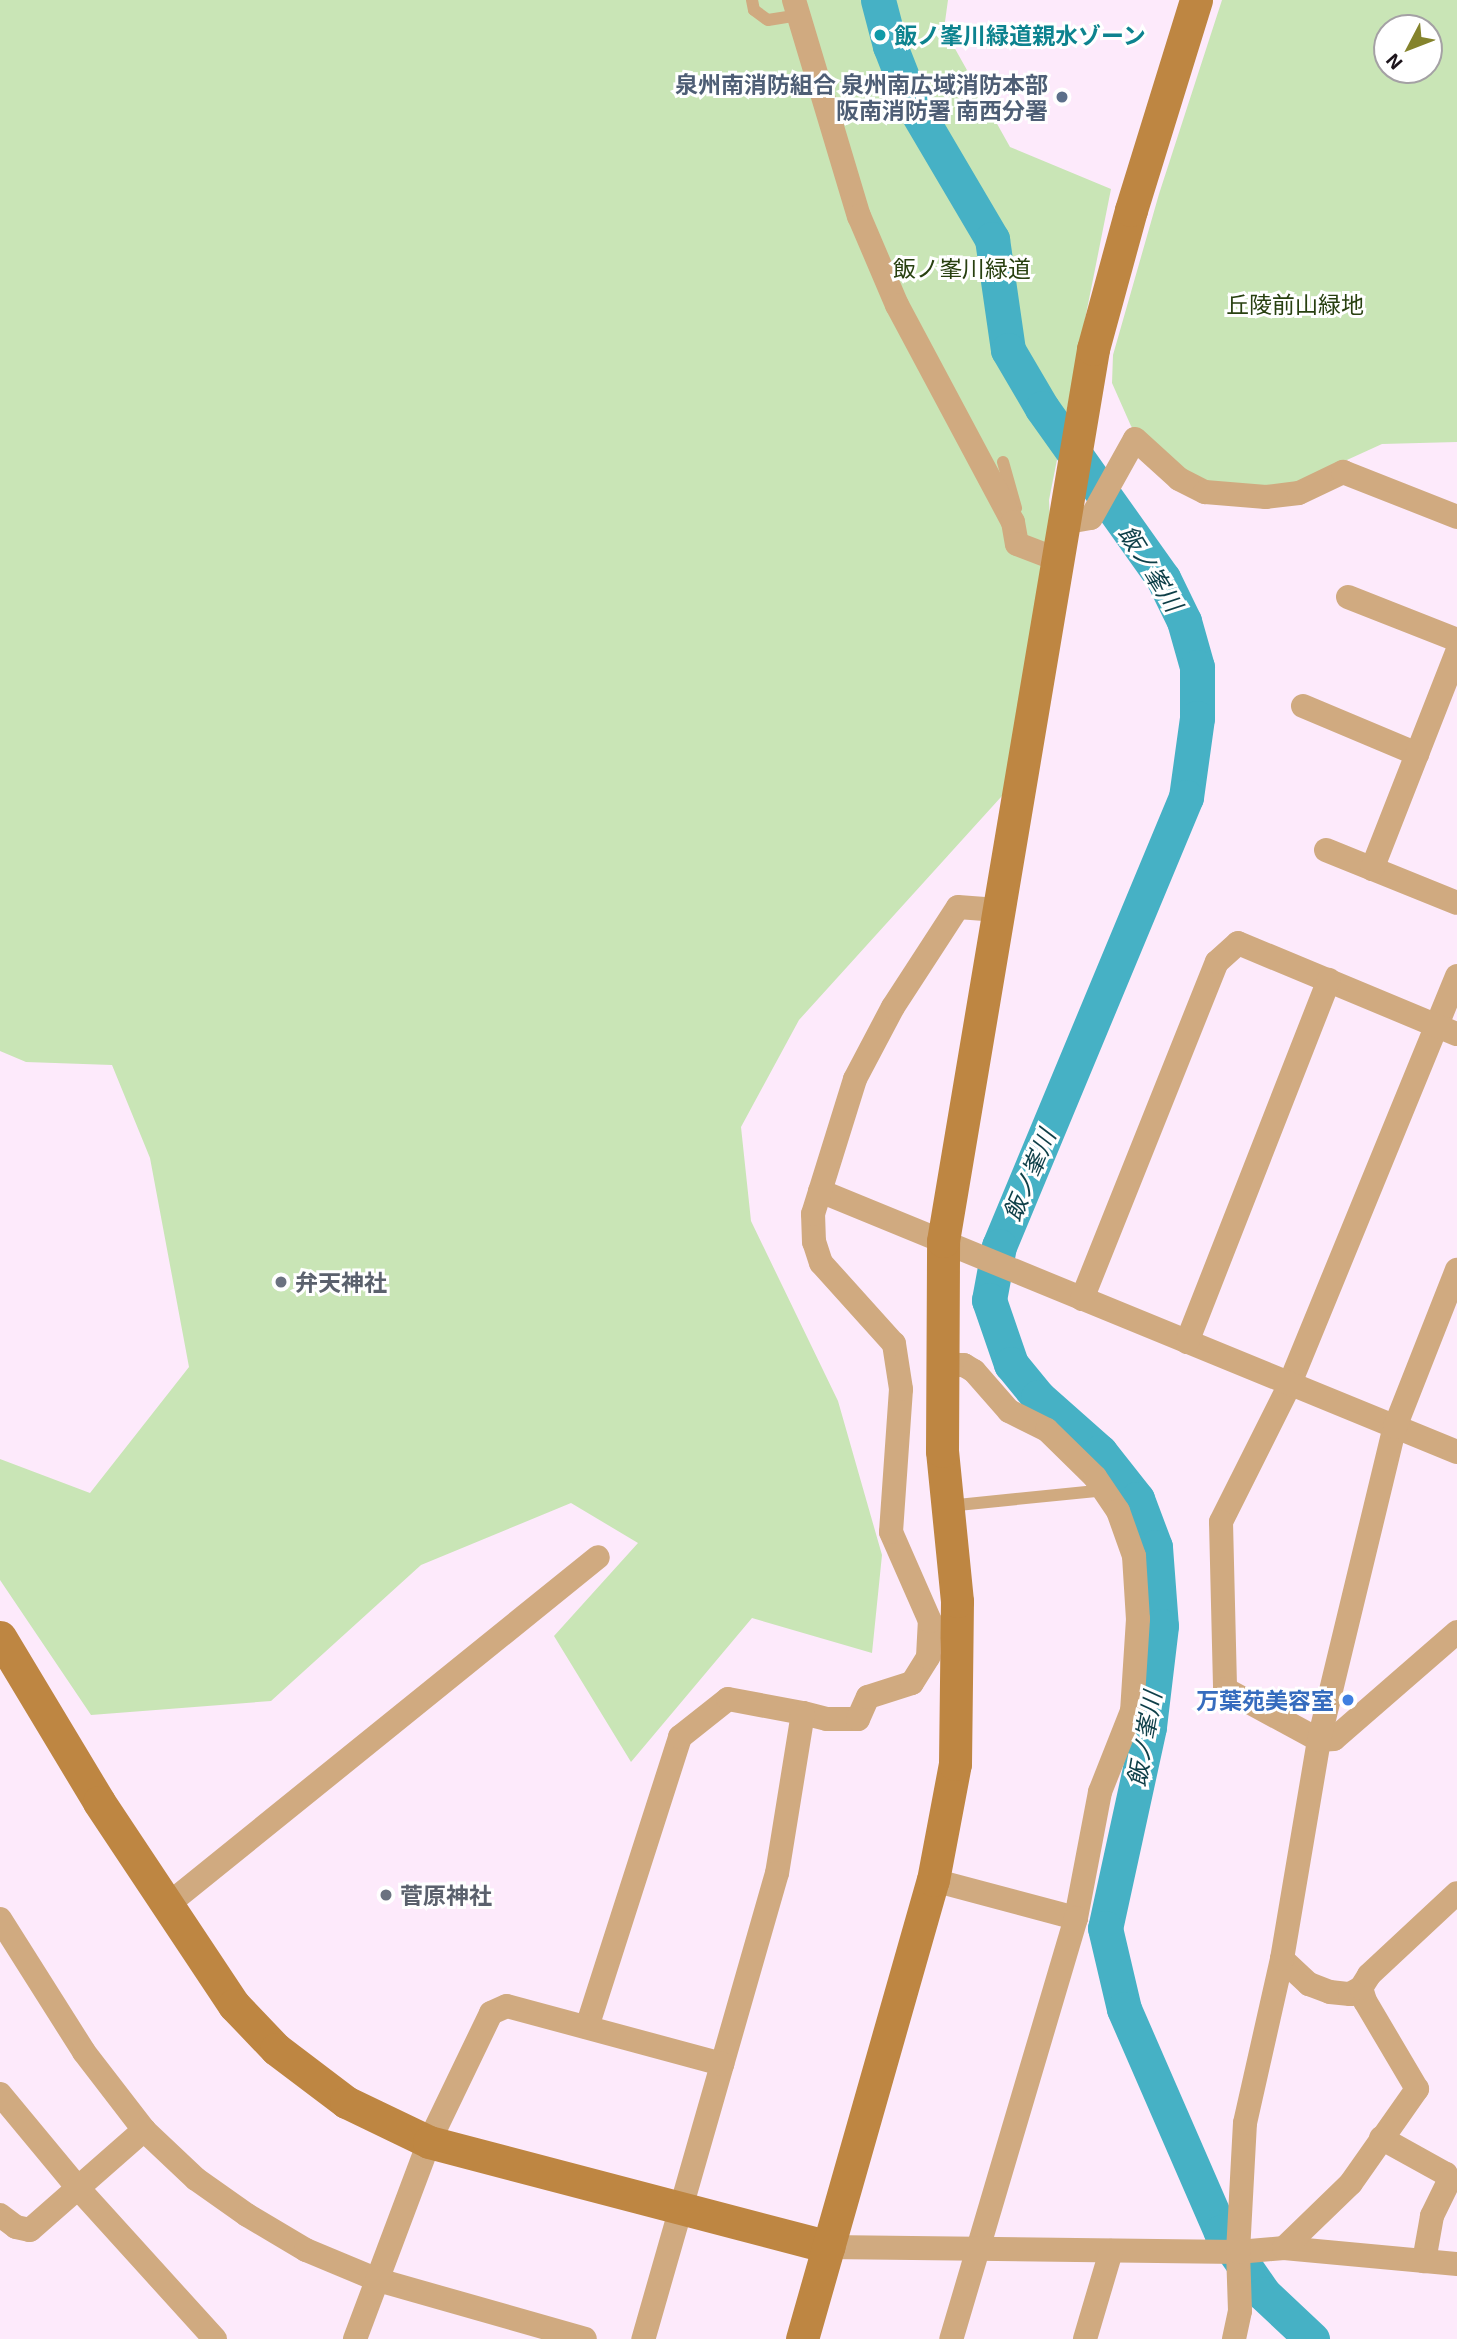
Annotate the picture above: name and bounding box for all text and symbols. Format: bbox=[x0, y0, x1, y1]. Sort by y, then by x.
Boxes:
north arrow bbox=[1373, 14, 1443, 84]
place label: 飯ノ峯川緑道親水ゾーン bbox=[894, 21, 1147, 49]
marker: 飯ノ峯川緑道親水ゾーン bbox=[872, 27, 888, 43]
text: N bbox=[1380, 49, 1407, 75]
place label: 泉州南消防組合 泉州南広域消防本部 阪南消防署 南西分署 bbox=[675, 70, 1048, 124]
marker: 泉州南消防組合 泉州南広域消防本部 阪南消防署 南西分署 bbox=[1054, 89, 1070, 105]
park label: 飯ノ峯川緑道 bbox=[893, 254, 1031, 282]
park label: 丘陵前山緑地 bbox=[1226, 290, 1364, 318]
water label: 飯ノ峯川 bbox=[1113, 520, 1189, 616]
water label: 飯ノ峯川 bbox=[997, 1125, 1061, 1225]
place label: 弁天神社 bbox=[295, 1268, 387, 1296]
marker: 弁天神社 bbox=[273, 1274, 289, 1290]
place label: 万葉苑美容室 bbox=[1196, 1686, 1334, 1714]
water label: 飯ノ峯川 bbox=[1121, 1689, 1167, 1789]
marker: 万葉苑美容室 bbox=[1340, 1692, 1356, 1708]
place label: 菅原神社 bbox=[400, 1881, 492, 1909]
marker: 菅原神社 bbox=[378, 1887, 394, 1903]

